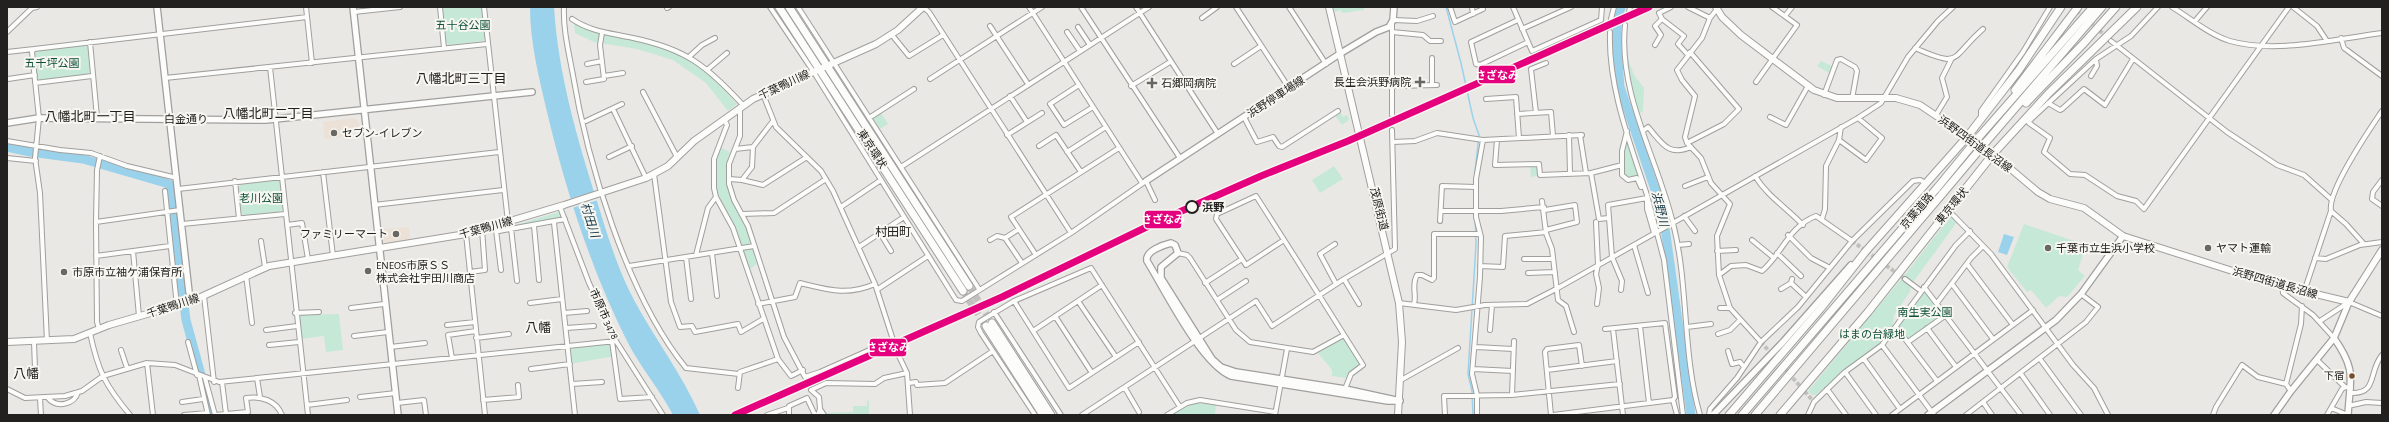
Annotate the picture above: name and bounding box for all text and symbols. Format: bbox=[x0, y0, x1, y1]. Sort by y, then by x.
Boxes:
park label: 五十谷公園 bbox=[436, 19, 491, 31]
park label: 五千坪公園 bbox=[25, 57, 80, 69]
line badge: さざなみ bbox=[1478, 65, 1516, 84]
street label: 千葉鴨川線 bbox=[756, 67, 811, 102]
text: さざなみ bbox=[1475, 69, 1519, 81]
district label: 八幡北町三丁目 bbox=[415, 71, 507, 86]
street label: 浜野停車場線 bbox=[1245, 74, 1307, 120]
place label: 長生会浜野病院 bbox=[1334, 76, 1411, 88]
marker: 長生会浜野病院 bbox=[1414, 76, 1426, 88]
marker: 石郷岡病院 bbox=[1146, 77, 1158, 89]
place label: 石郷岡病院 bbox=[1161, 77, 1216, 89]
district label: 八幡北町二丁目 bbox=[222, 106, 314, 121]
district label: 八幡北町一丁目 bbox=[44, 109, 136, 124]
street label: 白金通り bbox=[164, 113, 208, 125]
street label: 浜野四街道長沼線 bbox=[1936, 113, 2014, 174]
place label: セブン-イレブン bbox=[342, 127, 422, 139]
street label: 東京環状 bbox=[855, 127, 890, 171]
marker: セブン-イレブン bbox=[329, 128, 339, 138]
street label: 東京環状 bbox=[1933, 184, 1971, 227]
street label: 茂原街道 bbox=[1368, 186, 1391, 232]
water label: 浜野川 bbox=[1650, 190, 1671, 230]
street label: 京葉道路 bbox=[1898, 190, 1936, 231]
park label: 老川公園 bbox=[239, 192, 283, 204]
marker: 浜野 bbox=[1185, 200, 1199, 214]
water label: 村田川 bbox=[579, 201, 603, 241]
place label: 浜野 bbox=[1202, 201, 1225, 213]
line badge: さざなみ bbox=[1144, 210, 1182, 229]
text: さざなみ bbox=[1141, 213, 1185, 225]
street label: 千葉鴨川線 bbox=[458, 215, 514, 240]
district label: 村田町 bbox=[875, 225, 911, 238]
place label: ファミリーマート bbox=[300, 229, 388, 240]
marker: ファミリーマート bbox=[391, 229, 401, 239]
place label: 千葉市立生浜小学校 bbox=[2056, 242, 2155, 254]
place label: ヤマト運輸 bbox=[2216, 242, 2271, 254]
marker: 千葉市立生浜小学校 bbox=[2043, 243, 2053, 253]
marker: ヤマト運輸 bbox=[2203, 243, 2213, 253]
place label: ENEOS市原ＳＳ 株式会社宇田川商店 bbox=[376, 260, 475, 284]
street label: 浜野四街道長沼線 bbox=[2231, 265, 2319, 300]
place label: 市原市立袖ケ浦保育所 bbox=[72, 266, 183, 278]
marker: ENEOS市原ＳＳ 株式会社宇田川商店 bbox=[363, 266, 373, 276]
marker: 市原市立袖ケ浦保育所 bbox=[59, 267, 69, 277]
street label: 市原市 3478 bbox=[588, 287, 620, 341]
street label: 千葉鴨川線 bbox=[145, 291, 201, 320]
park label: 南生実公園 bbox=[1898, 306, 1953, 318]
district label: 八幡 bbox=[525, 321, 551, 335]
park label: はまの台緑地 bbox=[1839, 328, 1905, 340]
line badge: さざなみ bbox=[869, 338, 907, 357]
text: さざなみ bbox=[866, 341, 910, 353]
district label: 八幡 bbox=[13, 367, 39, 381]
place label: 下宿 bbox=[2324, 371, 2344, 381]
marker: 下宿 bbox=[2347, 371, 2357, 381]

